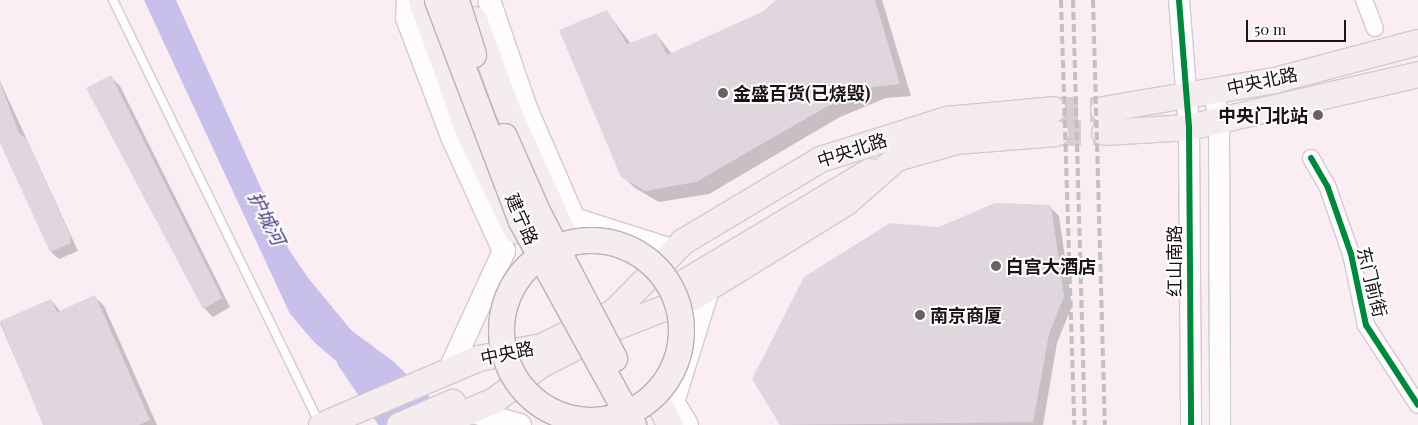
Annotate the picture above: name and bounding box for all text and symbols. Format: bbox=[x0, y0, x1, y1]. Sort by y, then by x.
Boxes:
scale bar bbox=[1248, 10, 1348, 42]
text: 50 m bbox=[1254, 19, 1286, 39]
street label: 中央北路 bbox=[1225, 63, 1299, 99]
place label: 金盛百货(已烧毁) bbox=[733, 82, 870, 104]
marker: 金盛百货(已烧毁) bbox=[717, 87, 729, 99]
place label: 中央门北站 bbox=[1218, 104, 1308, 126]
marker: 中央门北站 bbox=[1312, 109, 1324, 121]
street label: 中央北路 bbox=[814, 129, 890, 171]
water label: 护城河 bbox=[244, 187, 290, 249]
street label: 建宁路 bbox=[501, 190, 543, 248]
street label: 红山南路 bbox=[1163, 225, 1185, 297]
street label: 东门前街 bbox=[1353, 244, 1391, 320]
place label: 白宫大酒店 bbox=[1006, 255, 1096, 277]
marker: 白宫大酒店 bbox=[990, 260, 1002, 272]
place label: 南京商厦 bbox=[930, 304, 1002, 326]
marker: 南京商厦 bbox=[914, 309, 926, 321]
street label: 中央路 bbox=[478, 337, 536, 369]

